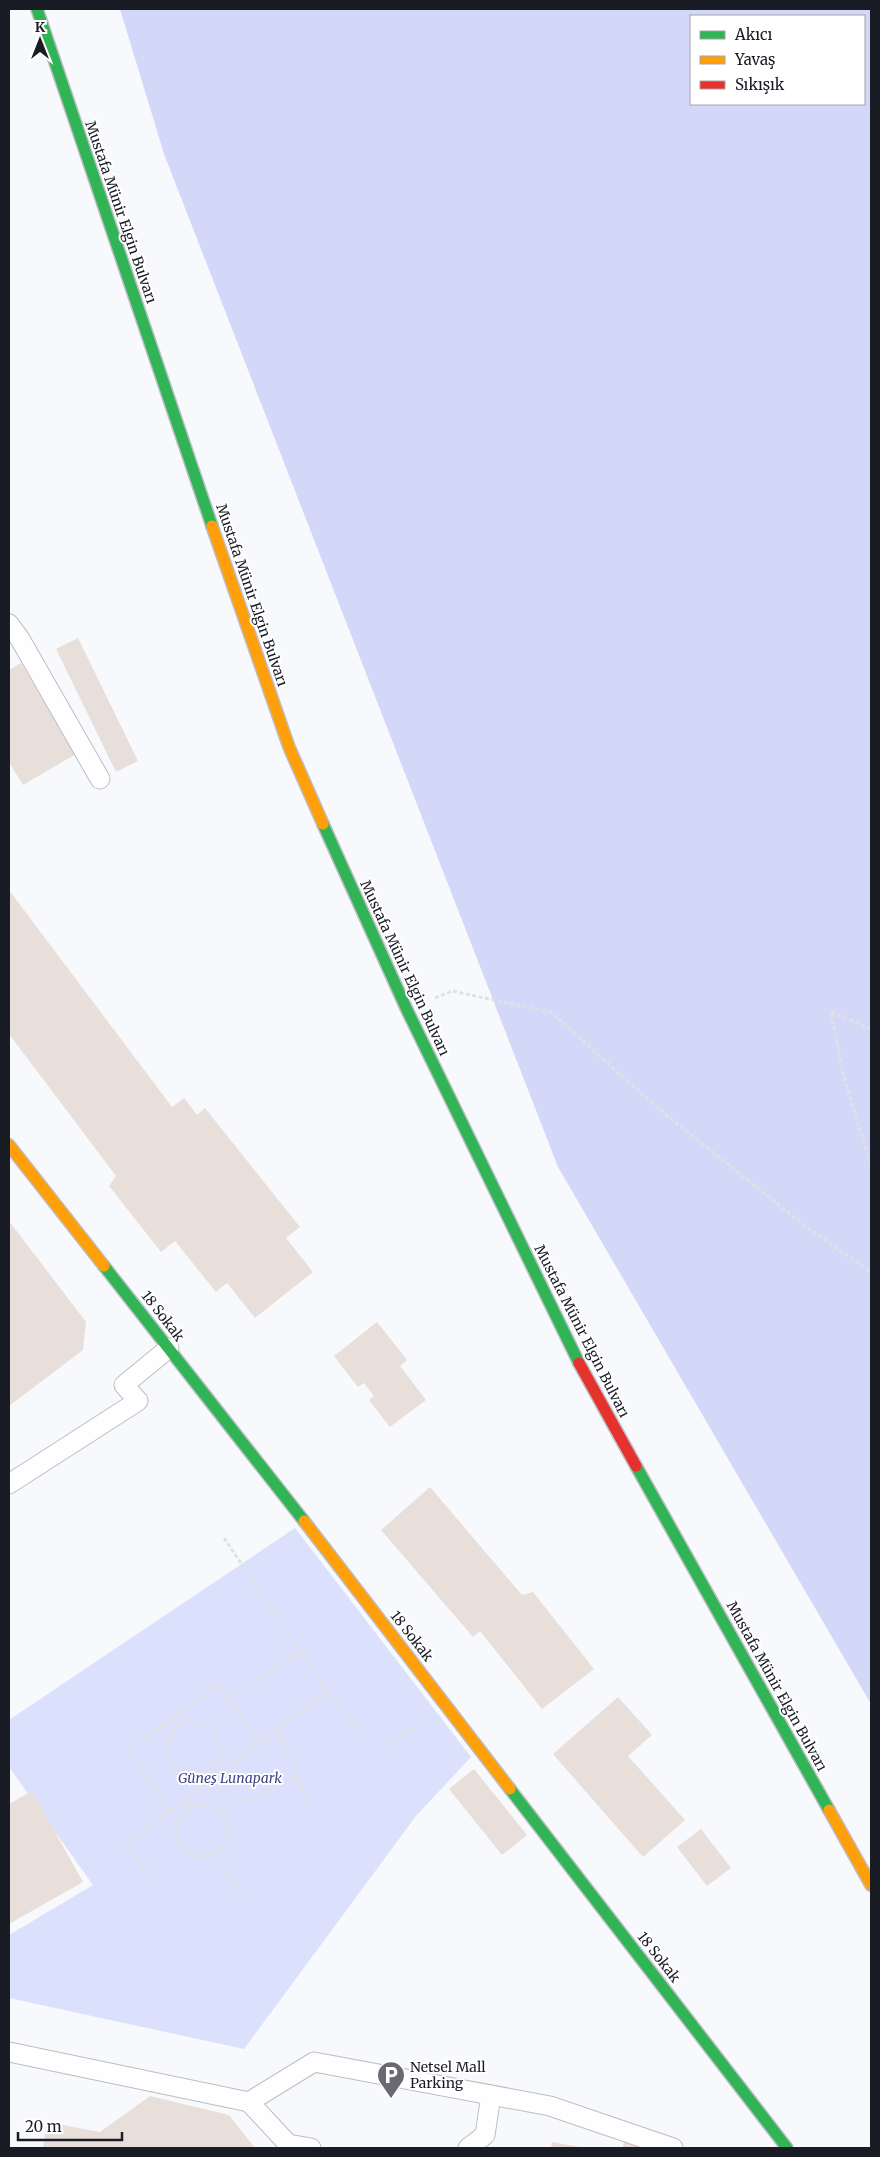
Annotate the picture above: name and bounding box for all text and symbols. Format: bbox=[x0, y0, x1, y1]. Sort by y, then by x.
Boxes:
north arrow bbox=[15, 15, 65, 65]
legend bbox=[690, 15, 865, 105]
text: K bbox=[35, 18, 46, 36]
text: Akıcı bbox=[734, 25, 773, 44]
text: Yavaş bbox=[734, 50, 775, 69]
text: Sıkışık bbox=[735, 75, 785, 94]
street label: Mustafa Münir Elgin Bulvarı bbox=[81, 119, 161, 306]
street label: Mustafa Münir Elgin Bulvarı bbox=[212, 502, 292, 689]
street label: Mustafa Münir Elgin Bulvarı bbox=[356, 877, 454, 1059]
street label: Mustafa Münir Elgin Bulvarı bbox=[531, 1242, 634, 1421]
street label: 18 Sokak bbox=[138, 1287, 188, 1345]
street label: Mustafa Münir Elgin Bulvarı bbox=[723, 1598, 832, 1775]
street label: 18 Sokak bbox=[387, 1607, 437, 1665]
park label: Güneş Lunapark bbox=[178, 1769, 282, 1787]
street label: 18 Sokak bbox=[634, 1928, 684, 1986]
place label: Netsel Mall Parking bbox=[410, 2058, 486, 2092]
parking icon: Netsel Mall Parking bbox=[376, 2060, 406, 2099]
scale bar bbox=[18, 2110, 121, 2142]
text: 20 m bbox=[25, 2117, 62, 2136]

